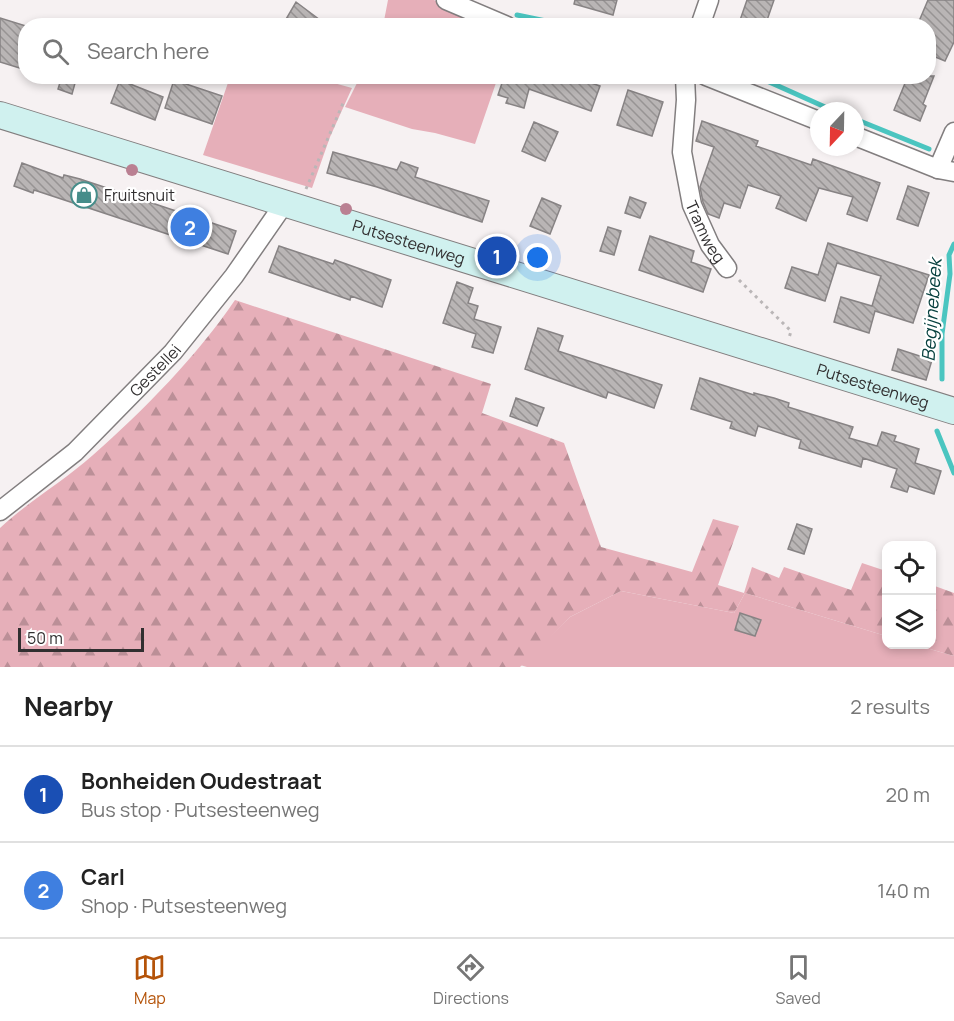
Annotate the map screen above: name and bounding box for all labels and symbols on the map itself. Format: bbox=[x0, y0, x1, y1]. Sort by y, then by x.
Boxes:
north arrow bbox=[810, 102, 864, 156]
shop icon: Fruitsnuit bbox=[69, 180, 99, 210]
place label: Fruitsnuit bbox=[104, 184, 175, 206]
street label: Tramweg bbox=[680, 197, 731, 267]
pin: 2 bbox=[170, 204, 210, 250]
street label: Putsesteenweg bbox=[350, 214, 468, 270]
pin: 1 bbox=[478, 234, 516, 278]
your location bbox=[523, 243, 552, 272]
water label: Begijnebeek bbox=[915, 255, 947, 362]
street label: Gestellei bbox=[125, 340, 186, 401]
street label: Putsesteenweg bbox=[814, 358, 932, 414]
scale bar bbox=[18, 625, 144, 652]

